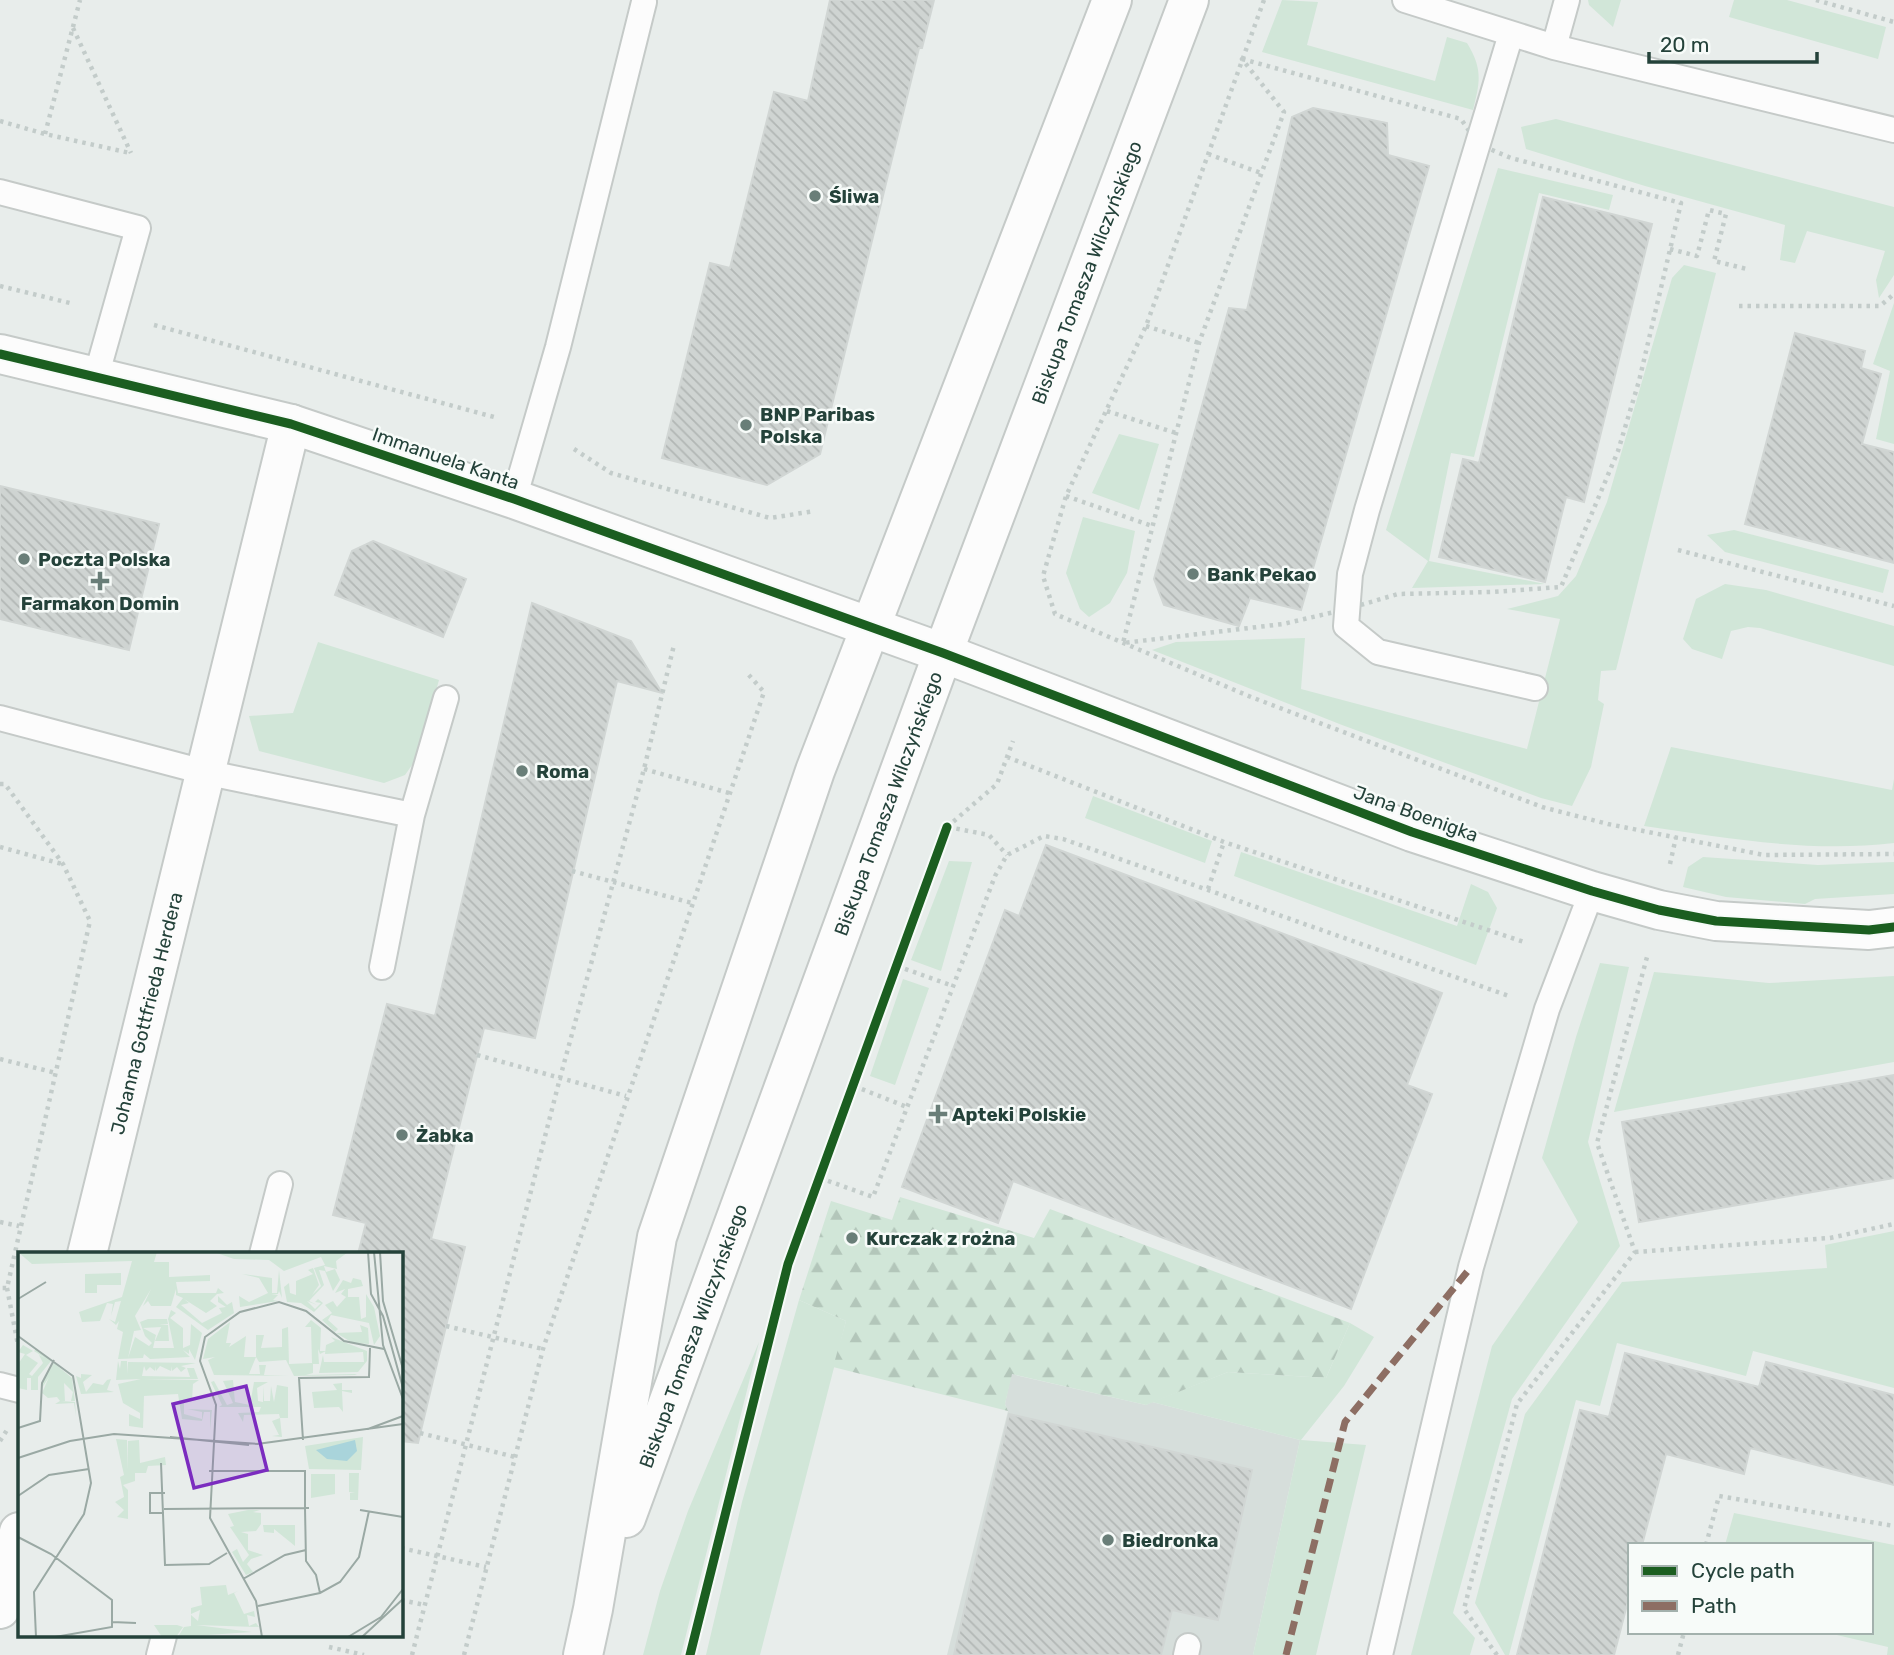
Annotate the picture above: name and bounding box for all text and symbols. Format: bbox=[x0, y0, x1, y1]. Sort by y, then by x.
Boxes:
scale bar bbox=[1649, 21, 1817, 65]
text: 20 m bbox=[1660, 32, 1709, 57]
street label: Biskupa Tomasza Wilczyńskiego bbox=[1027, 138, 1147, 407]
place label: Śliwa bbox=[829, 185, 879, 208]
marker: Śliwa bbox=[807, 188, 823, 204]
place label: BNP Paribas Polska bbox=[760, 403, 875, 448]
marker: BNP Paribas Polska bbox=[738, 417, 754, 433]
street label: Immanuela Kanta bbox=[369, 423, 522, 494]
place label: Poczta Polska bbox=[38, 548, 171, 571]
marker: Poczta Polska bbox=[16, 551, 32, 567]
place label: Bank Pekao bbox=[1207, 563, 1317, 586]
marker: Bank Pekao bbox=[1185, 566, 1201, 582]
marker: Farmakon Domin bbox=[92, 573, 108, 589]
place label: Farmakon Domin bbox=[21, 592, 179, 615]
street label: Biskupa Tomasza Wilczyńskiego bbox=[829, 668, 947, 939]
place label: Roma bbox=[536, 760, 589, 783]
marker: Roma bbox=[514, 763, 530, 779]
street label: Jana Boenigka bbox=[1350, 780, 1481, 847]
street label: Johanna Gottfrieda Herdera bbox=[106, 890, 188, 1137]
place label: Apteki Polskie bbox=[952, 1103, 1086, 1126]
marker: Apteki Polskie bbox=[930, 1106, 946, 1122]
place label: Żabka bbox=[416, 1124, 474, 1147]
marker: Żabka bbox=[394, 1127, 410, 1143]
street label: Biskupa Tomasza Wilczyńskiego bbox=[634, 1201, 752, 1471]
place label: Kurczak z rożna bbox=[866, 1227, 1016, 1250]
marker: Kurczak z rożna bbox=[844, 1230, 860, 1246]
inset map bbox=[18, 1252, 402, 1638]
place label: Biedronka bbox=[1122, 1529, 1219, 1552]
marker: Biedronka bbox=[1100, 1532, 1116, 1548]
legend bbox=[1628, 1543, 1873, 1634]
text: Cycle path bbox=[1691, 1558, 1795, 1583]
text: Path bbox=[1691, 1593, 1737, 1618]

